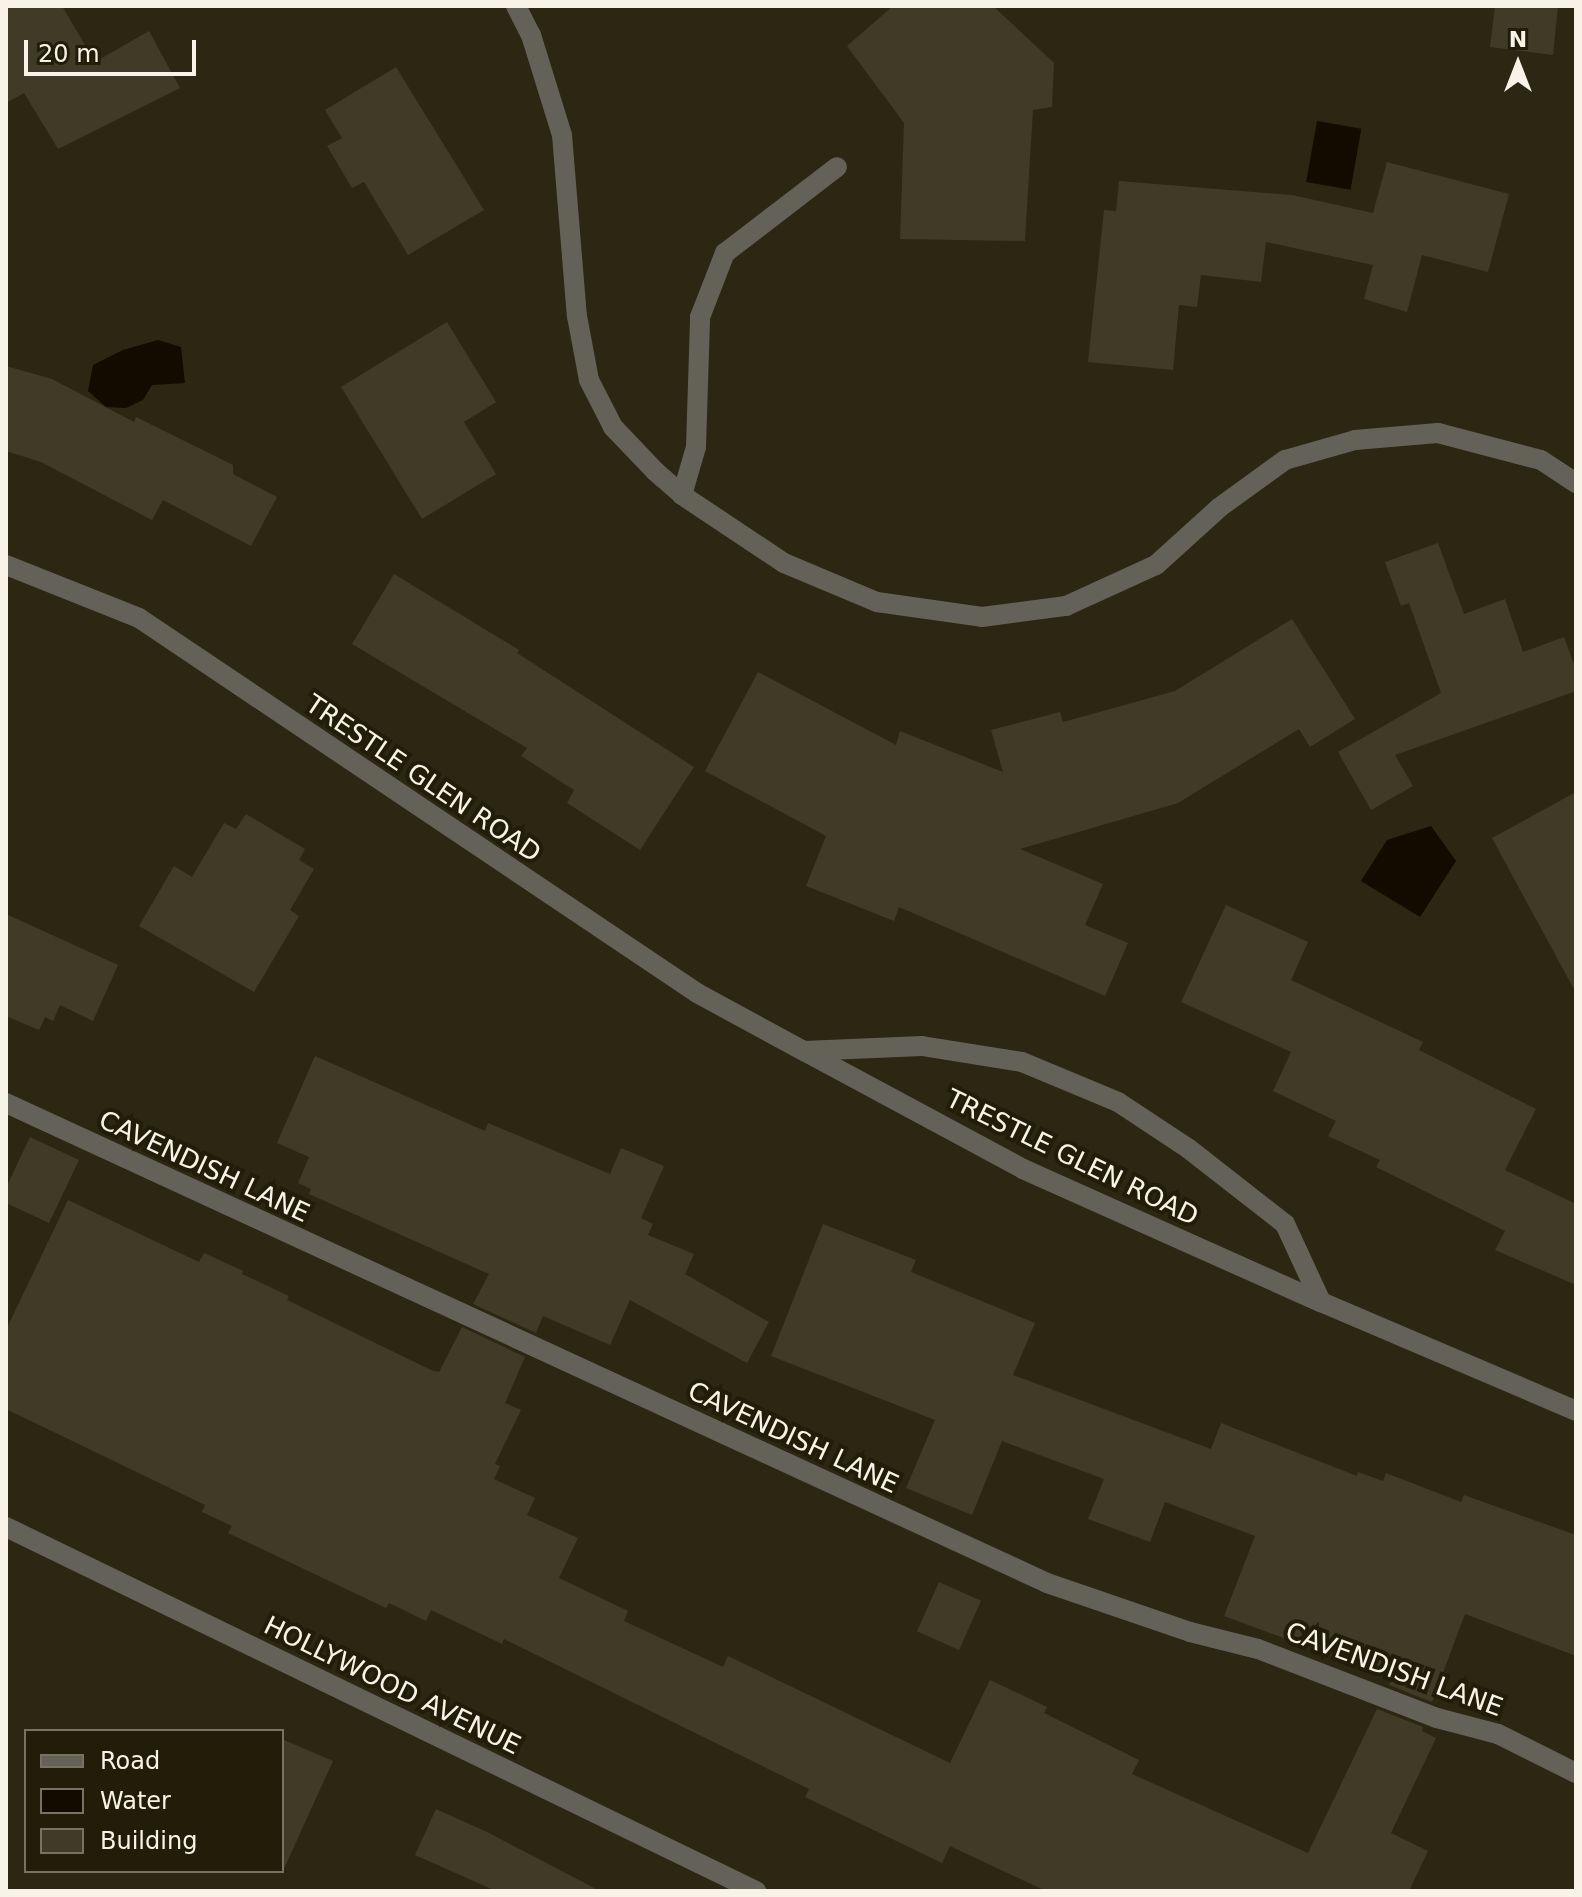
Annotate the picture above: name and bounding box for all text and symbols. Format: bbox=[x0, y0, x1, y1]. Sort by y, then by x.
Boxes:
scale bar bbox=[28, 24, 200, 74]
north arrow bbox=[1478, 24, 1558, 104]
text: N bbox=[1509, 27, 1527, 52]
text: 20 m bbox=[38, 40, 100, 68]
street label: TRESTLE GLEN ROAD bbox=[300, 689, 546, 869]
street label: TRESTLE GLEN ROAD bbox=[941, 1083, 1203, 1233]
street label: CAVENDISH LANE bbox=[94, 1105, 314, 1229]
street label: CAVENDISH LANE bbox=[683, 1376, 903, 1500]
street label: HOLLYWOOD AVENUE bbox=[259, 1610, 525, 1762]
street label: CAVENDISH LANE bbox=[1281, 1616, 1507, 1724]
legend bbox=[24, 1729, 284, 1873]
text: Road bbox=[100, 1747, 160, 1775]
text: Water bbox=[100, 1787, 171, 1815]
text: Building bbox=[100, 1827, 197, 1855]

